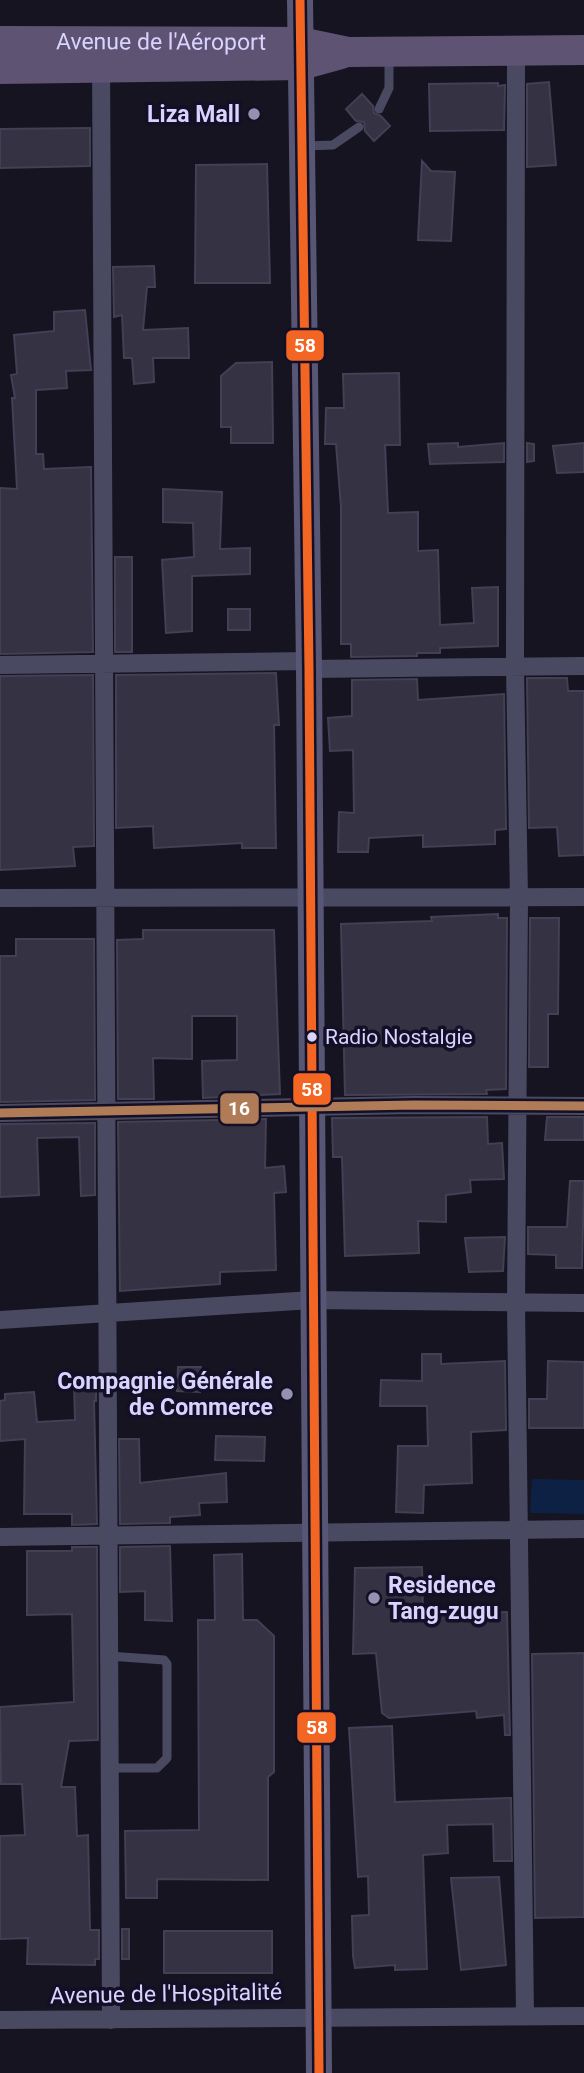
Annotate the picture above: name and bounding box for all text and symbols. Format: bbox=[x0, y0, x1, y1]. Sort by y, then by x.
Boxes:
street label: Avenue de l'Aéroport bbox=[56, 28, 266, 55]
place label: Liza Mall bbox=[147, 101, 240, 128]
marker: Liza Mall bbox=[246, 106, 262, 122]
line badge: 58 bbox=[285, 329, 325, 362]
text: 58 bbox=[294, 334, 316, 357]
place label: Radio Nostalgie bbox=[325, 1025, 473, 1049]
marker: Radio Nostalgie bbox=[305, 1030, 319, 1044]
line badge: 58 bbox=[292, 1072, 332, 1106]
text: 58 bbox=[301, 1078, 323, 1101]
line badge: 16 bbox=[219, 1092, 260, 1125]
text: 16 bbox=[228, 1097, 250, 1120]
place label: Compagnie Générale de Commerce bbox=[57, 1368, 273, 1421]
marker: Compagnie Générale de Commerce bbox=[279, 1386, 295, 1402]
place label: Residence Tang-zugu bbox=[388, 1572, 499, 1625]
marker: Residence Tang-zugu bbox=[366, 1590, 382, 1606]
line badge: 58 bbox=[296, 1711, 337, 1744]
text: 58 bbox=[306, 1716, 328, 1739]
street label: Avenue de l'Hospitalité bbox=[50, 1978, 282, 2010]

